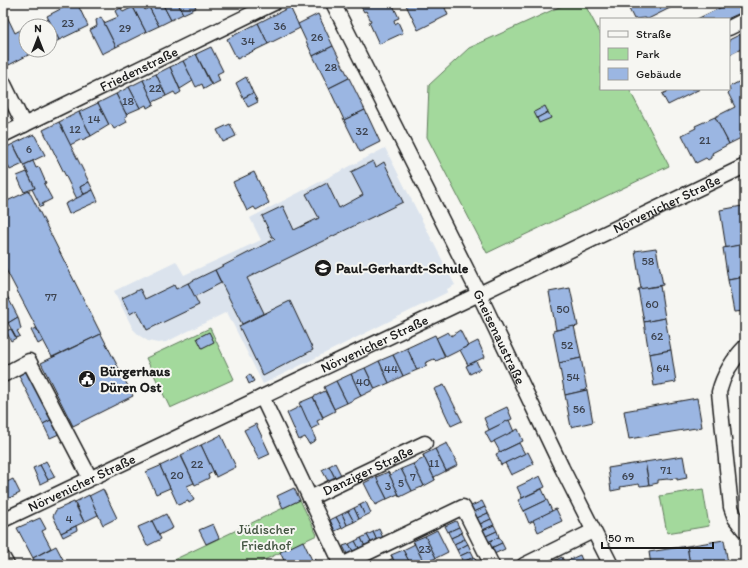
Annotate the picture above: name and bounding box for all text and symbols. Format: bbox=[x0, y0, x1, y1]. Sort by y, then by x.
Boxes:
house number: 23 bbox=[62, 16, 75, 30]
north arrow bbox=[18, 18, 58, 58]
legend bbox=[600, 18, 730, 90]
house number: 36 bbox=[274, 19, 286, 33]
house number: 29 bbox=[119, 21, 131, 35]
text: N bbox=[34, 22, 42, 35]
text: Straße bbox=[636, 27, 671, 41]
house number: 26 bbox=[311, 30, 323, 44]
house number: 34 bbox=[241, 34, 255, 48]
street label: Friedenstraße bbox=[97, 43, 181, 95]
text: Park bbox=[636, 47, 660, 61]
house number: 28 bbox=[325, 60, 338, 74]
text: Gebäude bbox=[636, 67, 681, 81]
house number: 22 bbox=[149, 81, 162, 95]
house number: 18 bbox=[122, 94, 134, 108]
house number: 14 bbox=[88, 112, 100, 126]
house number: 12 bbox=[69, 122, 82, 136]
house number: 32 bbox=[356, 124, 369, 138]
house number: 21 bbox=[699, 133, 711, 147]
house number: 6 bbox=[26, 142, 32, 156]
street label: Nörvenicher Straße bbox=[610, 171, 723, 237]
house number: 58 bbox=[642, 254, 655, 268]
school or university icon: Paul-Gerhardt-Schule bbox=[313, 258, 333, 278]
place label: Paul-Gerhardt-Schule bbox=[336, 260, 469, 277]
street label: Gneisenaustraße bbox=[469, 286, 529, 387]
house number: 77 bbox=[45, 290, 57, 304]
house number: 60 bbox=[645, 297, 659, 311]
house number: 50 bbox=[556, 302, 570, 316]
street label: Nörvenicher Straße bbox=[318, 311, 431, 377]
house number: 62 bbox=[651, 329, 664, 343]
house number: 52 bbox=[561, 338, 574, 352]
house number: 64 bbox=[656, 361, 670, 375]
house number: 44 bbox=[384, 362, 398, 376]
place label: Bürgerhaus Düren Ost bbox=[100, 363, 170, 396]
public building icon: Bürgerhaus Düren Ost bbox=[77, 369, 97, 389]
house number: 54 bbox=[566, 370, 580, 384]
house number: 40 bbox=[356, 375, 370, 389]
house number: 56 bbox=[573, 402, 585, 416]
street label: Danziger Straße bbox=[320, 441, 416, 499]
street label: Nörvenicher Straße bbox=[25, 450, 138, 515]
house number: 11 bbox=[428, 456, 440, 470]
house number: 22 bbox=[191, 457, 204, 471]
house number: 71 bbox=[660, 463, 672, 477]
house number: 20 bbox=[170, 468, 184, 482]
house number: 69 bbox=[622, 469, 634, 483]
house number: 7 bbox=[410, 470, 416, 484]
house number: 5 bbox=[398, 476, 404, 490]
house number: 3 bbox=[385, 479, 392, 493]
house number: 4 bbox=[65, 512, 73, 526]
park label: Jüdischer Friedhof bbox=[237, 521, 296, 554]
scale bar bbox=[602, 524, 713, 550]
text: 50 m bbox=[608, 531, 634, 545]
house number: 23 bbox=[419, 542, 432, 556]

